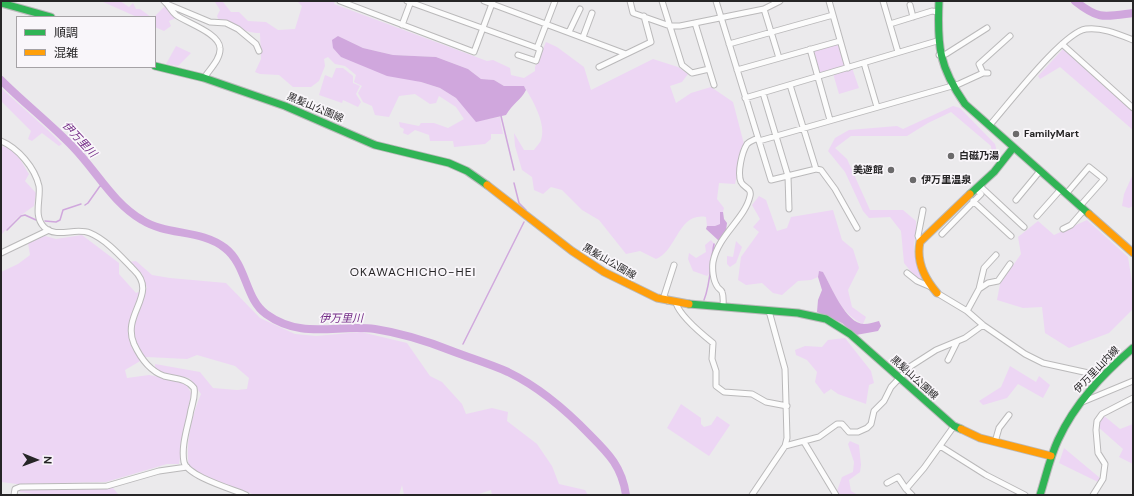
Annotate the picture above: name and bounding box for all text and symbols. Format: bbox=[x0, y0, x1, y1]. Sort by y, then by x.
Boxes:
legend bbox=[16, 16, 156, 68]
text: 順調 bbox=[54, 25, 78, 41]
text: 混雑 bbox=[54, 45, 78, 61]
street label: 黒髪山公園線 bbox=[285, 91, 345, 125]
water label: 伊万里川 bbox=[59, 119, 99, 161]
place label: FamilyMart bbox=[1024, 128, 1079, 140]
marker: FamilyMart bbox=[1011, 129, 1021, 139]
place label: 白磁乃湯 bbox=[959, 150, 999, 162]
marker: 白磁乃湯 bbox=[946, 151, 956, 161]
place label: 美遊館 bbox=[853, 164, 883, 176]
marker: 美遊館 bbox=[886, 165, 896, 175]
place label: 伊万里温泉 bbox=[921, 174, 971, 186]
marker: 伊万里温泉 bbox=[908, 175, 918, 185]
street label: 黒髪山公園線 bbox=[580, 242, 638, 282]
district label: OKAWACHICHO-HEI bbox=[350, 266, 476, 280]
water label: 伊万里川 bbox=[319, 312, 363, 326]
street label: 伊万里山内線 bbox=[1072, 344, 1122, 396]
street label: 黒髪山公園線 bbox=[888, 353, 940, 403]
north arrow bbox=[16, 440, 56, 480]
text: N bbox=[41, 456, 55, 464]

